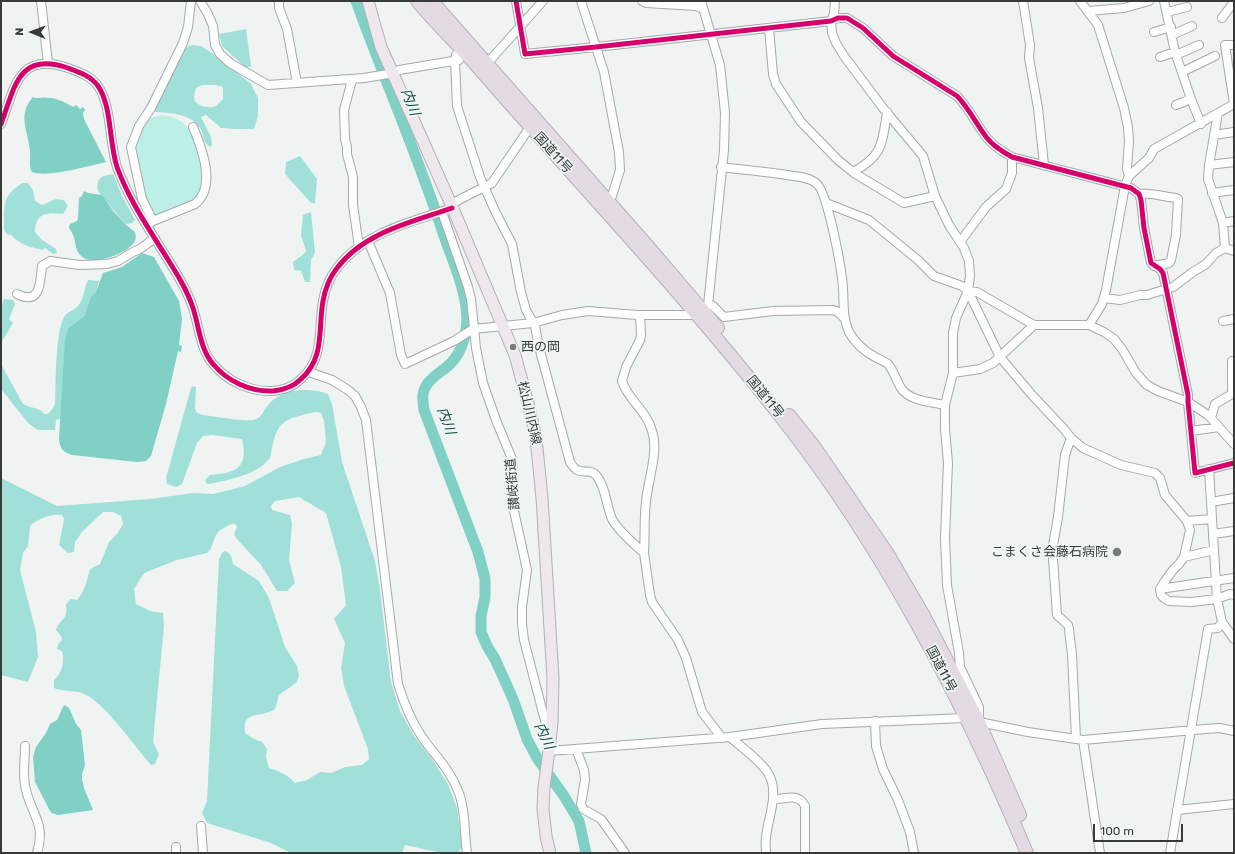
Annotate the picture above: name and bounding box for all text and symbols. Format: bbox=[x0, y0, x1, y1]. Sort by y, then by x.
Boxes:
north arrow bbox=[12, 12, 52, 52]
text: N bbox=[13, 28, 26, 36]
water label: 内川 bbox=[397, 86, 423, 118]
street label: 国道11号 bbox=[530, 129, 576, 177]
place label: 西の岡 bbox=[521, 339, 560, 355]
marker: 西の岡 bbox=[508, 342, 518, 352]
street label: 国道11号 bbox=[743, 373, 787, 421]
street label: 松山川内線 bbox=[514, 380, 544, 446]
water label: 内川 bbox=[433, 405, 459, 437]
street label: 讃岐街道 bbox=[503, 457, 523, 511]
place label: こまくさ会藤石病院 bbox=[991, 544, 1108, 560]
marker: こまくさ会藤石病院 bbox=[1111, 546, 1123, 558]
street label: 国道11号 bbox=[922, 643, 960, 695]
water label: 内川 bbox=[530, 720, 558, 752]
scale bar bbox=[1095, 816, 1185, 842]
text: 100 m bbox=[1100, 824, 1134, 838]

